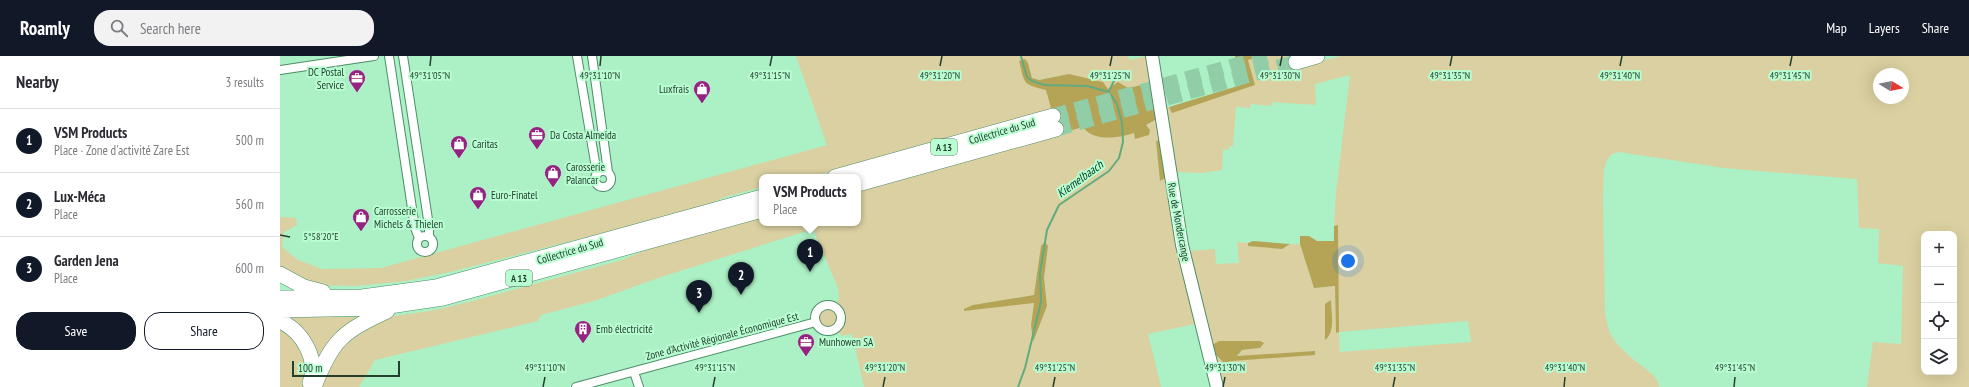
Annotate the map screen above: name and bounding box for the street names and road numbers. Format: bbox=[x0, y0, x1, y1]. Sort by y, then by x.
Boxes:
street label: Collectrice du Sud bbox=[967, 115, 1037, 147]
road number: A 13 bbox=[931, 139, 957, 155]
street label: Rue de Mondercange bbox=[1165, 181, 1194, 263]
street label: Collectrice du Sud bbox=[535, 235, 605, 267]
road number: A 13 bbox=[506, 270, 532, 286]
street label: Zone d'Activité Régionale Économique Est bbox=[644, 309, 800, 363]

